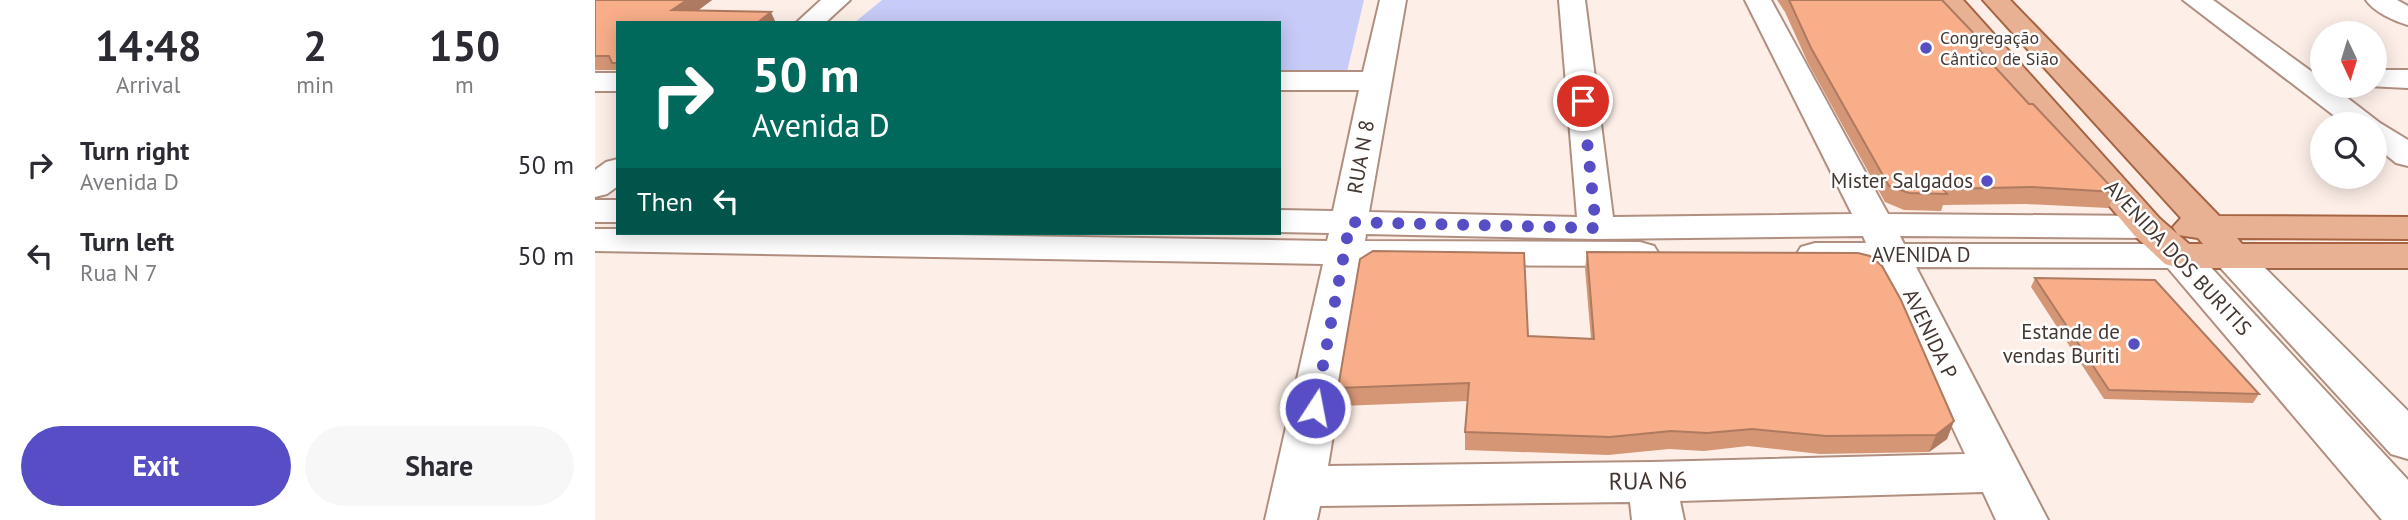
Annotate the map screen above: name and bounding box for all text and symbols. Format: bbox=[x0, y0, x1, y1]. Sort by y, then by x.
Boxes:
text: 14:48 bbox=[95, 18, 201, 73]
text: 2 bbox=[303, 18, 327, 73]
text: 150 bbox=[429, 18, 500, 73]
north arrow bbox=[2310, 21, 2387, 98]
map controls bbox=[2310, 21, 2387, 189]
place label: Congregação Cântico de Sião bbox=[1940, 26, 2059, 70]
marker: Congregação Cântico de Sião bbox=[1918, 40, 1934, 56]
text: 50 m bbox=[752, 42, 859, 106]
icon: right bbox=[637, 49, 728, 140]
text: Arrival bbox=[116, 70, 180, 99]
text: min bbox=[296, 70, 334, 99]
text: m bbox=[455, 70, 474, 99]
pin bbox=[1553, 71, 1613, 131]
icon: arrive bbox=[1564, 82, 1602, 120]
text: Avenida D bbox=[752, 104, 890, 146]
button: search bbox=[2310, 112, 2387, 189]
street label: RUA N 8 bbox=[1341, 118, 1380, 196]
text: Turn right bbox=[80, 134, 189, 167]
icon: right bbox=[21, 146, 59, 184]
text: 50 m bbox=[518, 148, 574, 181]
text: Avenida D bbox=[80, 167, 179, 196]
place label: Mister Salgados bbox=[1831, 167, 1973, 194]
marker: Mister Salgados bbox=[1979, 173, 1995, 189]
street label: AVENIDA DOS BURITIS bbox=[2099, 174, 2258, 341]
icon: left bbox=[707, 182, 745, 220]
text: Then bbox=[637, 185, 693, 218]
text: Turn left bbox=[80, 225, 174, 258]
icon: left bbox=[21, 237, 59, 275]
text: 50 m bbox=[518, 239, 574, 272]
street label: AVENIDA D bbox=[1872, 241, 1970, 268]
text: Rua N 7 bbox=[80, 258, 158, 287]
street label: AVENIDA P bbox=[1897, 284, 1964, 383]
place label: Estande de vendas Buriti bbox=[2003, 318, 2120, 369]
marker: Estande de vendas Buriti bbox=[2126, 336, 2142, 352]
position arrow bbox=[1278, 371, 1352, 445]
button: Exit bbox=[21, 426, 291, 506]
button: Share bbox=[305, 426, 574, 506]
street label: RUA N6 bbox=[1608, 464, 1688, 497]

